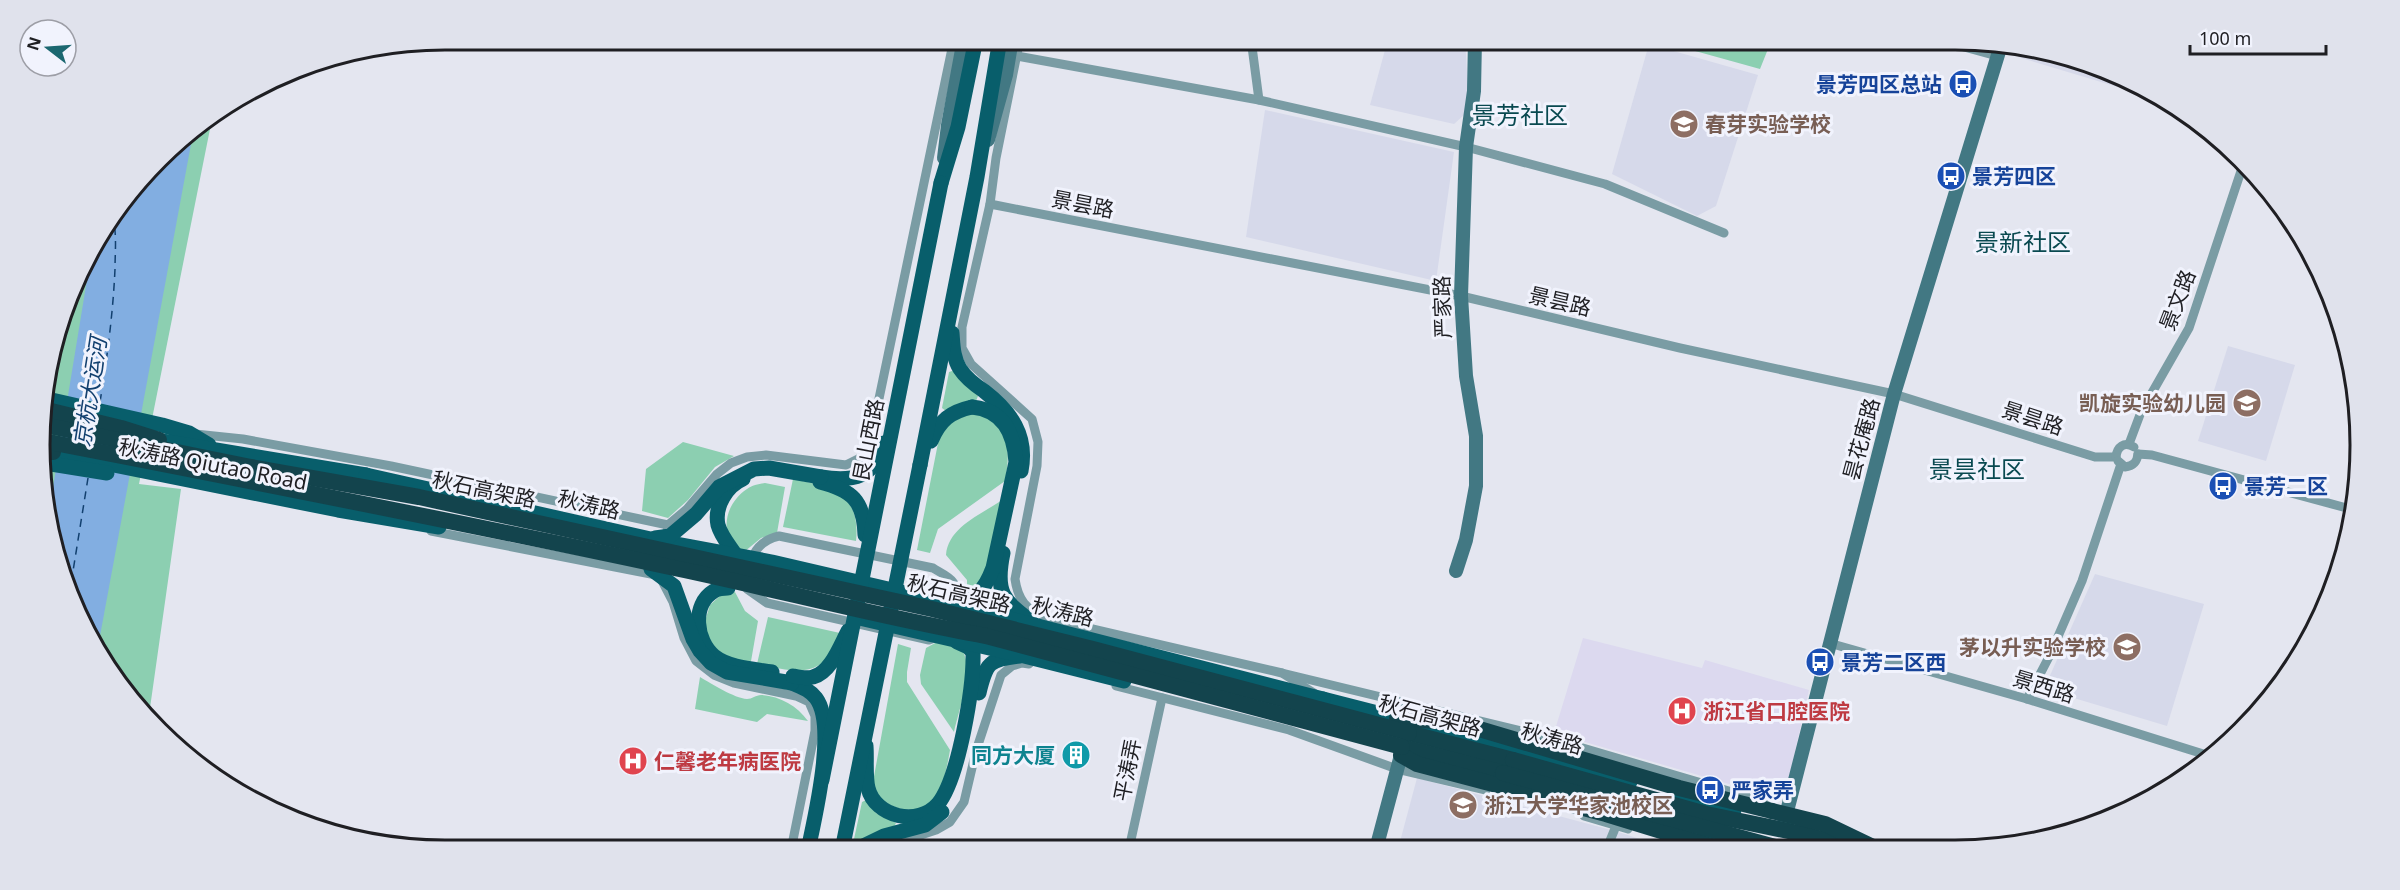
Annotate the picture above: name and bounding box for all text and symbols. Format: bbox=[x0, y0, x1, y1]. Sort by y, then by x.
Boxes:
north arrow bbox=[18, 18, 78, 78]
scale bar bbox=[2190, 18, 2326, 56]
text: 100 m bbox=[2199, 26, 2251, 50]
text: N bbox=[21, 34, 46, 53]
bus stop icon: 景芳四区总站 bbox=[1947, 68, 1979, 100]
place label: 景芳四区总站 bbox=[1816, 70, 1942, 98]
district label: 景芳社区 bbox=[1472, 98, 1568, 131]
school or university icon: 春芽实验学校 bbox=[1668, 108, 1700, 140]
place label: 春芽实验学校 bbox=[1705, 110, 1831, 138]
bus stop icon: 景芳四区 bbox=[1935, 160, 1967, 192]
place label: 景芳四区 bbox=[1972, 162, 2056, 190]
street label: 景昙路 bbox=[1049, 184, 1117, 224]
district label: 景新社区 bbox=[1975, 225, 2071, 258]
street label: 景文路 bbox=[2153, 266, 2201, 334]
street label: 严家路 bbox=[1427, 275, 1457, 339]
street label: 景昙路 bbox=[1526, 280, 1594, 322]
water label: 京杭大运河 bbox=[66, 331, 113, 449]
school or university icon: 凯旋实验幼儿园 bbox=[2231, 387, 2263, 419]
place label: 凯旋实验幼儿园 bbox=[2079, 389, 2226, 417]
street label: 昙花庵路 bbox=[1837, 395, 1885, 483]
street label: 景昙路 bbox=[1999, 395, 2067, 441]
street label: 艮山西路 bbox=[846, 396, 890, 484]
street label: 秋涛路 Qiutao Road bbox=[116, 432, 310, 496]
district label: 景昙社区 bbox=[1929, 452, 2025, 485]
street label: 秋石高架路 bbox=[430, 464, 538, 514]
bus stop icon: 景芳二区 bbox=[2207, 470, 2239, 502]
place label: 景芳二区 bbox=[2244, 472, 2328, 500]
street label: 秋涛路 bbox=[555, 483, 623, 525]
street label: 秋石高架路 bbox=[905, 568, 1013, 618]
street label: 秋涛路 bbox=[1029, 590, 1097, 632]
school or university icon: 茅以升实验学校 bbox=[2111, 631, 2143, 663]
place label: 茅以升实验学校 bbox=[1959, 633, 2106, 661]
bus stop icon: 景芳二区西 bbox=[1804, 646, 1836, 678]
place label: 景芳二区西 bbox=[1841, 648, 1946, 676]
street label: 景西路 bbox=[2010, 663, 2078, 709]
street label: 秋石高架路 bbox=[1376, 688, 1484, 742]
hospital icon: 浙江省口腔医院 bbox=[1666, 695, 1698, 727]
place label: 浙江省口腔医院 bbox=[1703, 697, 1850, 725]
street label: 秋涛路 bbox=[1518, 716, 1586, 760]
street label: 平涛弄 bbox=[1107, 736, 1147, 804]
building icon: 同方大厦 bbox=[1060, 739, 1092, 771]
place label: 同方大厦 bbox=[971, 741, 1055, 769]
hospital icon: 仁馨老年病医院 bbox=[617, 745, 649, 777]
place label: 仁馨老年病医院 bbox=[654, 747, 801, 775]
bus stop icon: 严家弄 bbox=[1694, 774, 1726, 806]
place label: 严家弄 bbox=[1731, 776, 1794, 804]
school or university icon: 浙江大学华家池校区 bbox=[1447, 789, 1479, 821]
place label: 浙江大学华家池校区 bbox=[1484, 791, 1673, 819]

